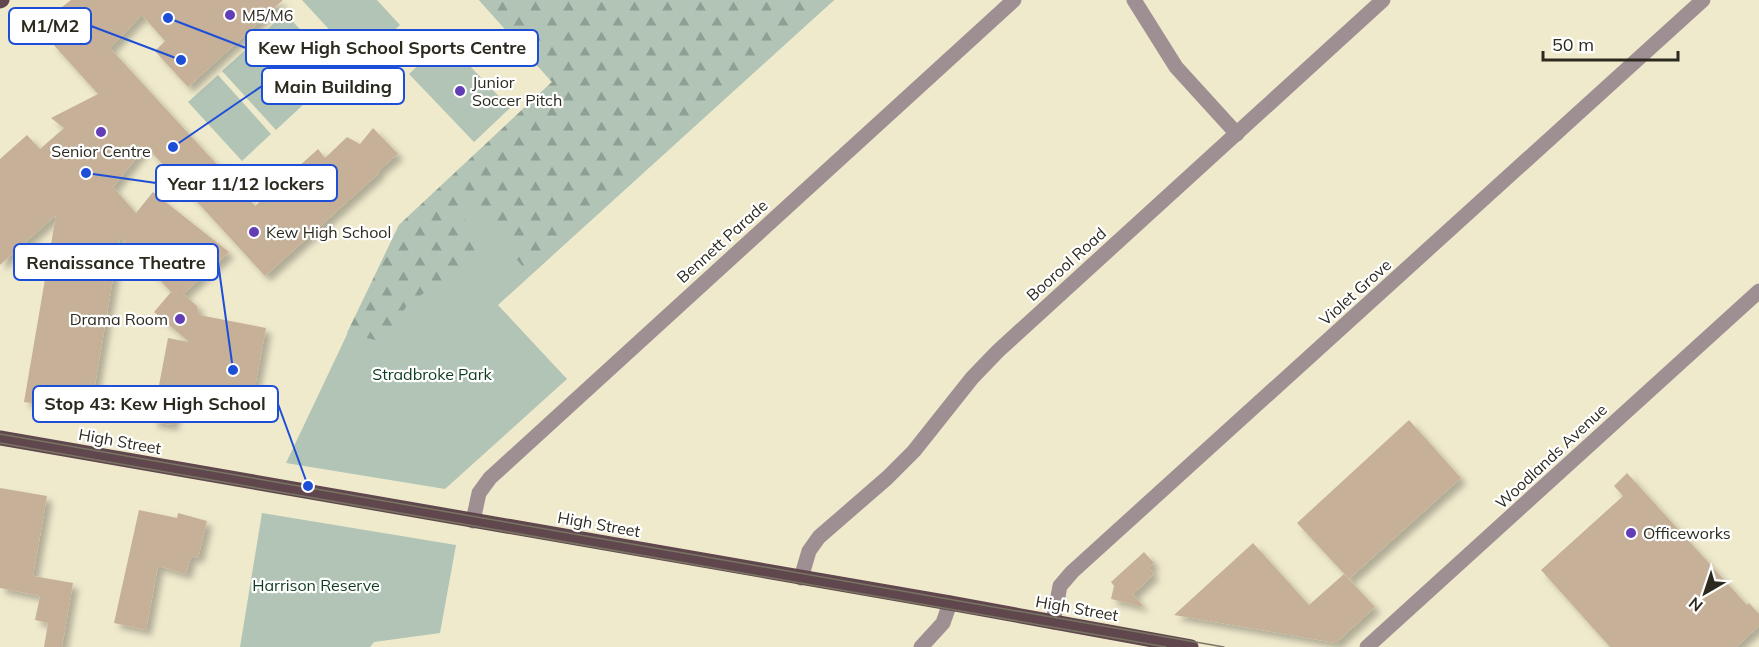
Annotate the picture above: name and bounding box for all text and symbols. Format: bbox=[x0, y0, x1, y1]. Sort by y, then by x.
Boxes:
place label: M5/M6 bbox=[242, 5, 293, 25]
callout: M1/M2 bbox=[9, 8, 91, 44]
marker: M5/M6 bbox=[223, 8, 237, 22]
text: M1/M2 bbox=[21, 14, 79, 37]
scale bar bbox=[1543, 24, 1678, 62]
callout: Kew High School Sports Centre bbox=[246, 30, 538, 66]
text: 50 m bbox=[1552, 33, 1594, 56]
text: Kew High School Sports Centre bbox=[258, 36, 526, 59]
callout: Main Building bbox=[262, 68, 404, 104]
place label: Junior Soccer Pitch bbox=[472, 72, 562, 110]
text: Main Building bbox=[274, 75, 392, 98]
marker: Junior Soccer Pitch bbox=[453, 84, 467, 98]
marker: Senior Centre bbox=[94, 125, 108, 139]
place label: Senior Centre bbox=[51, 141, 151, 161]
callout: Year 11/12 lockers bbox=[156, 165, 337, 201]
text: Year 11/12 lockers bbox=[167, 172, 324, 195]
street label: Bennett Parade bbox=[672, 195, 772, 287]
place label: Kew High School bbox=[266, 222, 391, 242]
street label: Boorool Road bbox=[1022, 223, 1110, 305]
marker: Kew High School bbox=[247, 225, 261, 239]
callout: Renaissance Theatre bbox=[14, 244, 218, 280]
text: Renaissance Theatre bbox=[26, 251, 206, 274]
street label: Violet Grove bbox=[1315, 254, 1395, 330]
place label: Drama Room bbox=[70, 309, 168, 329]
marker: Drama Room bbox=[173, 312, 187, 326]
park label: Stradbroke Park bbox=[372, 364, 493, 384]
callout: Stop 43: Kew High School bbox=[33, 386, 278, 422]
text: Stop 43: Kew High School bbox=[44, 392, 266, 415]
street label: Woodlands Avenue bbox=[1491, 399, 1611, 513]
street label: High Street bbox=[77, 424, 163, 458]
street label: High Street bbox=[556, 507, 642, 541]
place label: Officeworks bbox=[1643, 523, 1731, 543]
marker: Officeworks bbox=[1624, 526, 1638, 540]
north arrow bbox=[1675, 563, 1735, 623]
park label: Harrison Reserve bbox=[252, 575, 380, 595]
street label: High Street bbox=[1034, 591, 1120, 625]
text: N bbox=[1685, 593, 1707, 616]

